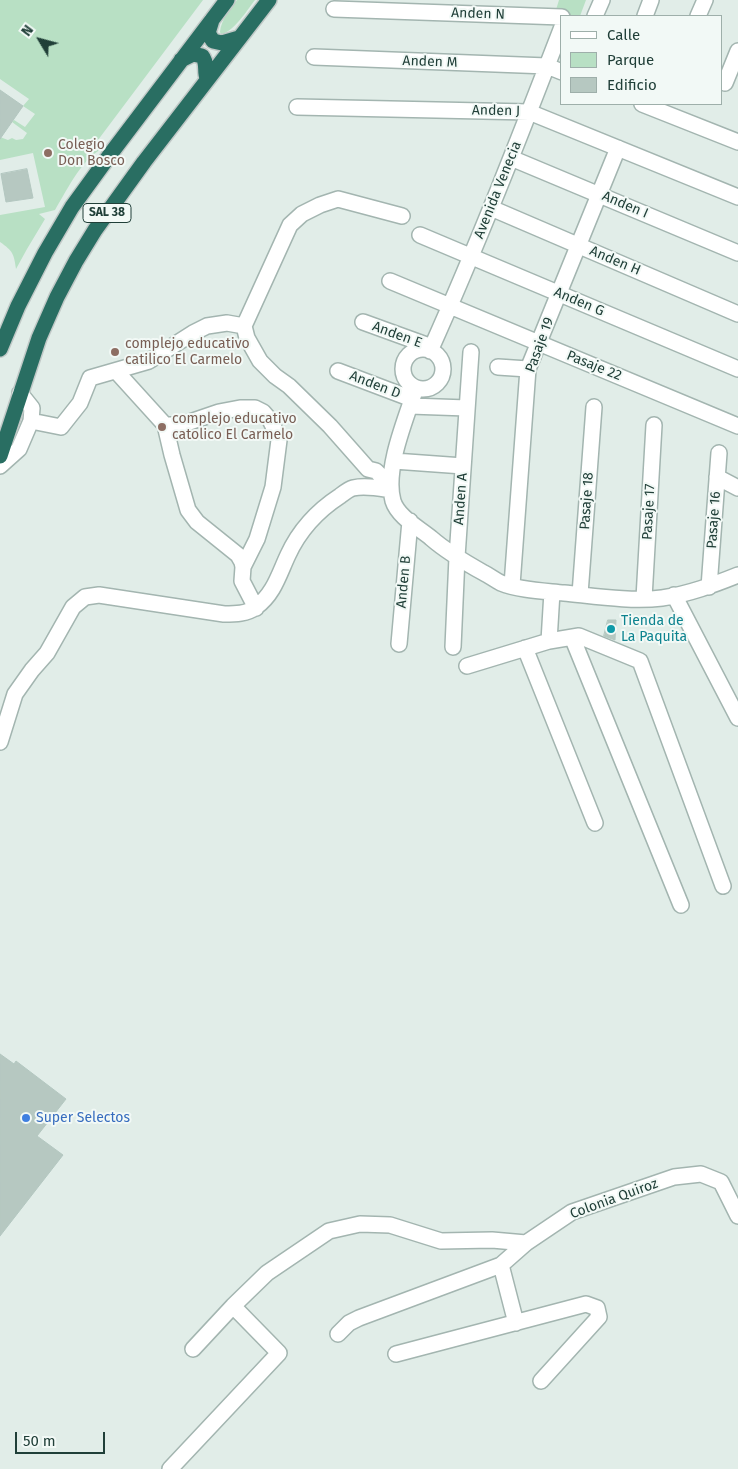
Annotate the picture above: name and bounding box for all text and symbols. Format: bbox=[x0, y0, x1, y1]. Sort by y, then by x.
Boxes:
street label: Anden N bbox=[451, 5, 505, 23]
north arrow bbox=[15, 15, 65, 65]
legend bbox=[560, 15, 723, 105]
text: N bbox=[18, 22, 37, 40]
text: Calle bbox=[607, 26, 640, 44]
text: Parque bbox=[607, 51, 654, 69]
street label: Anden M bbox=[402, 53, 458, 71]
text: Edificio bbox=[607, 76, 657, 94]
street label: Anden J bbox=[472, 102, 520, 120]
place label: Colegio Don Bosco bbox=[58, 137, 125, 170]
street label: Avenida Venecia bbox=[471, 139, 525, 241]
marker: Colegio Don Bosco bbox=[42, 147, 54, 159]
street label: Anden I bbox=[600, 188, 650, 222]
road number: SAL 38 bbox=[83, 204, 131, 222]
street label: Anden H bbox=[587, 243, 643, 279]
street label: Anden G bbox=[551, 284, 607, 320]
street label: Pasaje 19 bbox=[522, 315, 558, 375]
street label: Anden E bbox=[370, 318, 424, 352]
place label: complejo educativo catilico El Carmelo bbox=[125, 336, 250, 368]
marker: complejo educativo catilico El Carmelo bbox=[109, 346, 121, 358]
street label: Pasaje 22 bbox=[564, 347, 624, 385]
street label: Anden D bbox=[347, 368, 403, 402]
place label: complejo educativo catolico El Carmelo bbox=[172, 411, 297, 444]
marker: complejo educativo catolico El Carmelo bbox=[156, 421, 168, 433]
street label: Anden A bbox=[451, 472, 471, 526]
street label: Pasaje 18 bbox=[577, 472, 597, 530]
street label: Pasaje 17 bbox=[639, 483, 659, 541]
street label: Pasaje 16 bbox=[704, 491, 724, 549]
street label: Anden B bbox=[393, 555, 415, 609]
place label: Tienda de La Paquita bbox=[621, 613, 687, 646]
marker: Tienda de La Paquita bbox=[605, 623, 617, 635]
place label: Super Selectos bbox=[36, 1110, 130, 1126]
marker: Super Selectos bbox=[20, 1112, 32, 1124]
street label: Colonia Quiroz bbox=[568, 1175, 660, 1223]
scale bar bbox=[18, 1422, 108, 1454]
text: 50 m bbox=[23, 1432, 56, 1450]

